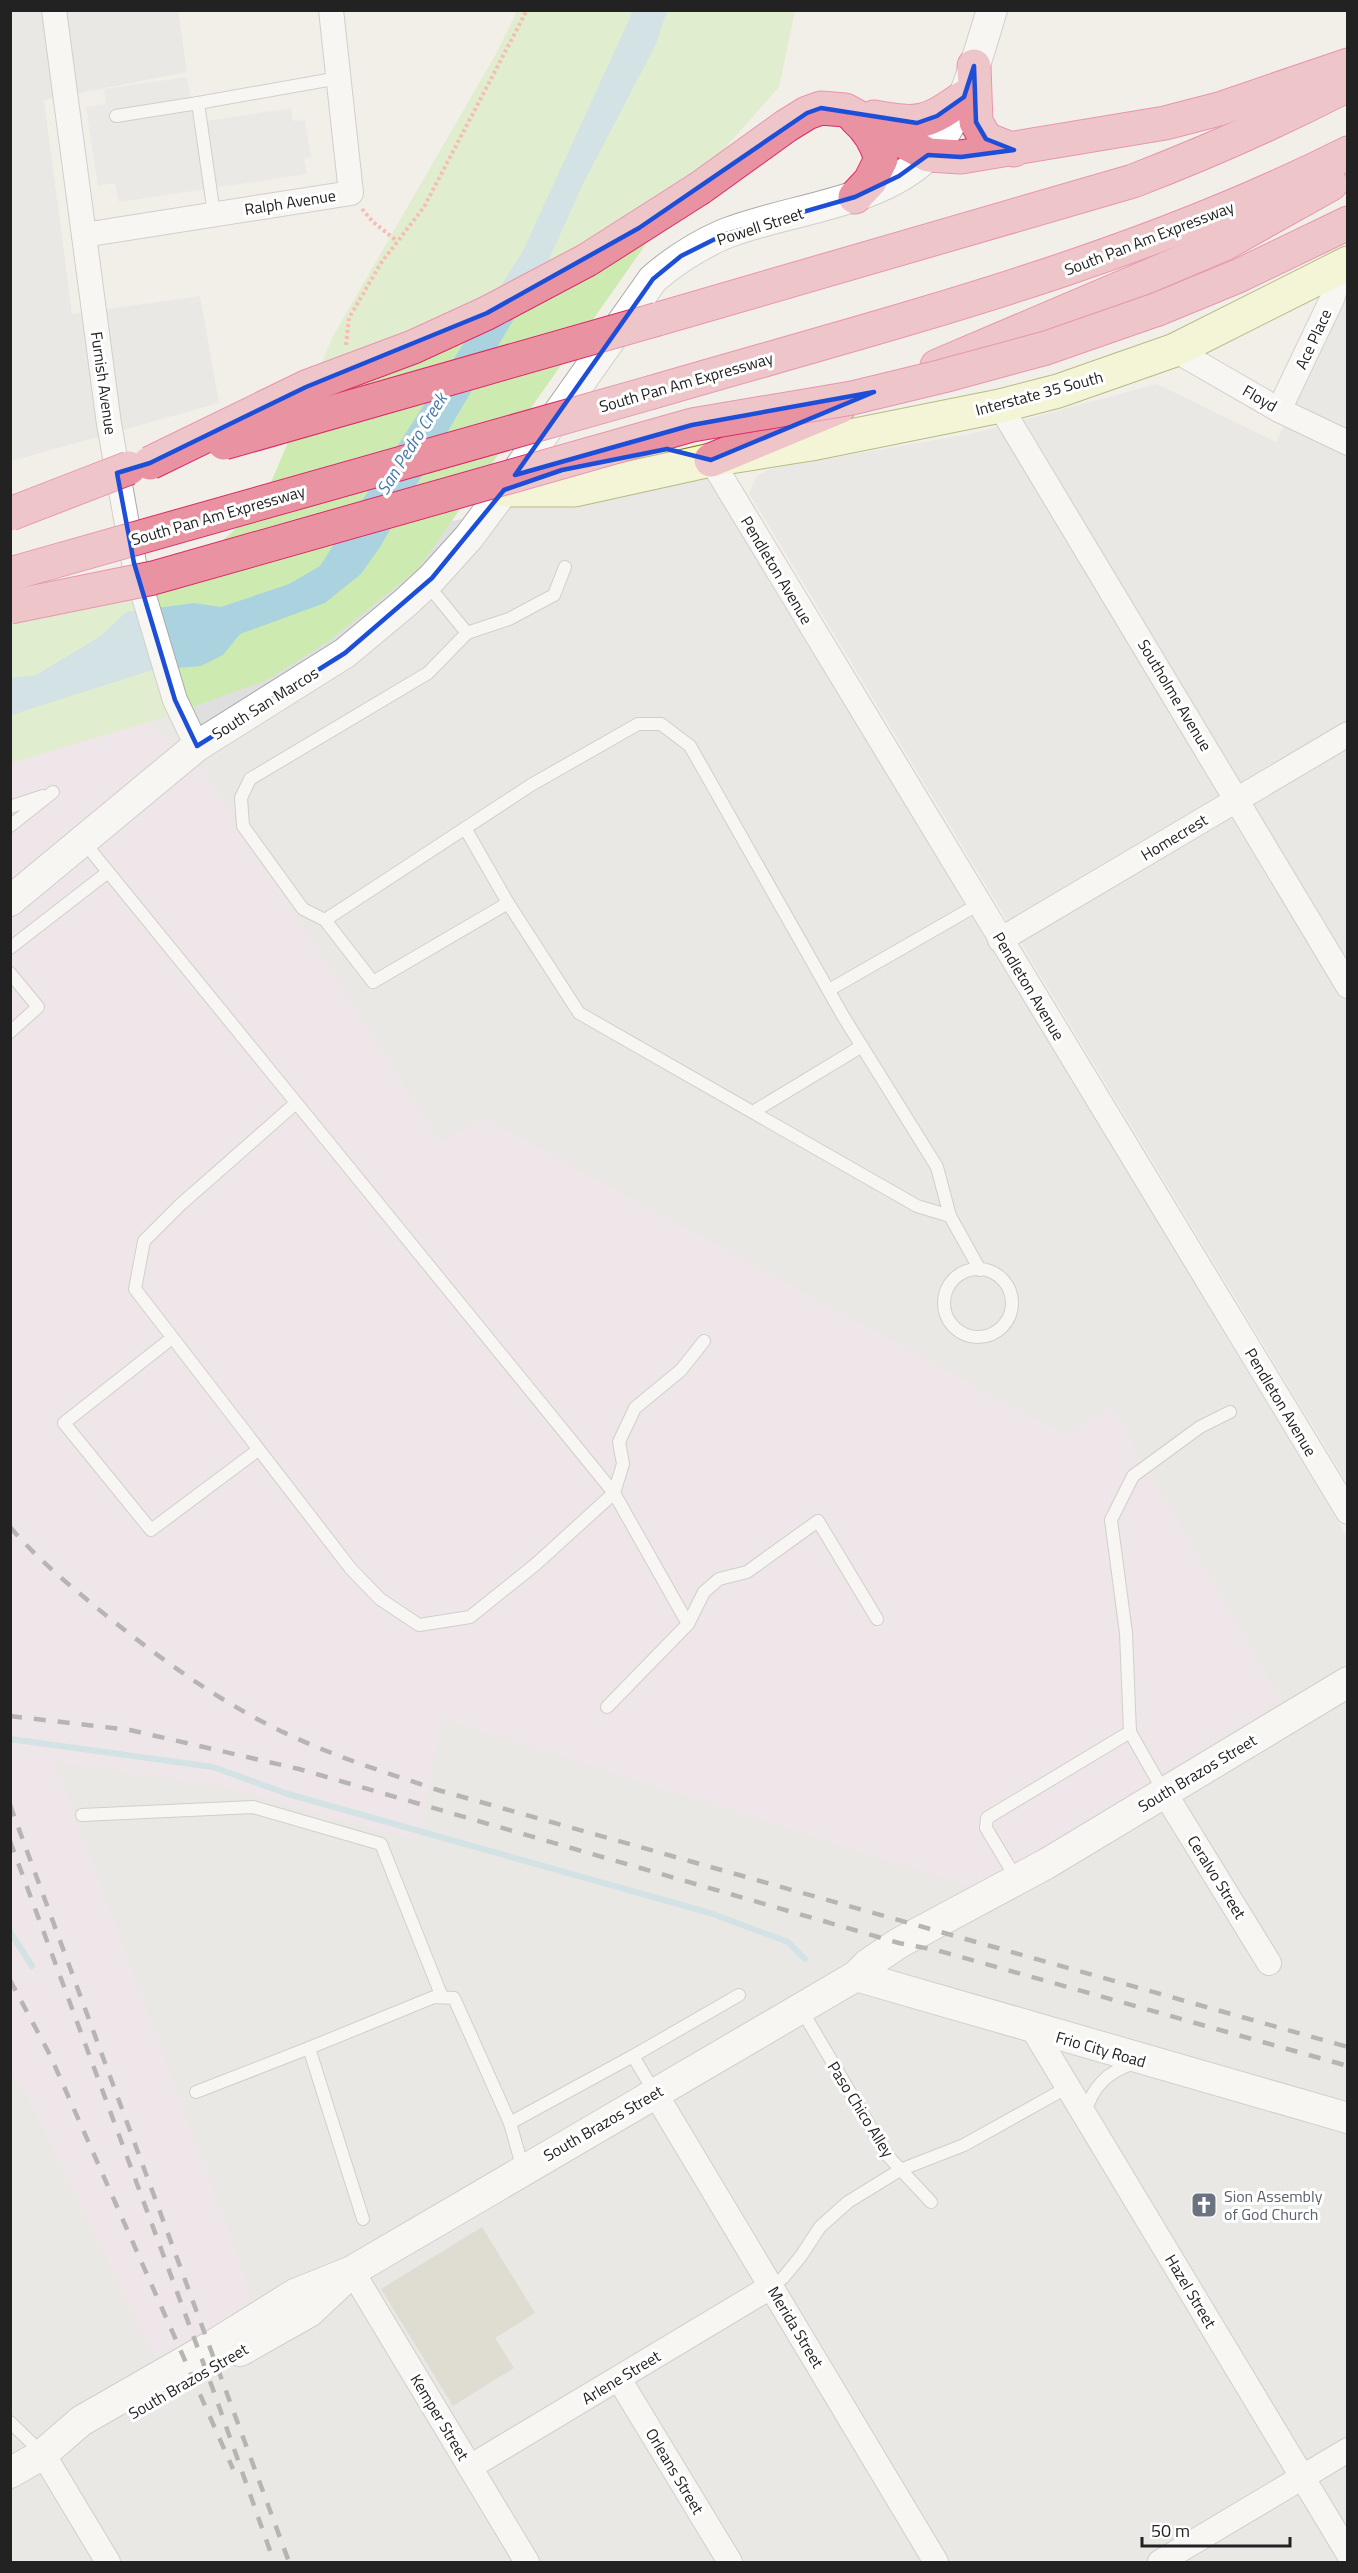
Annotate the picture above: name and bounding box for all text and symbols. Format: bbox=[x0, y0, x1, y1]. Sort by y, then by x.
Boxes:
street label: Ralph Avenue bbox=[243, 183, 337, 221]
street label: South Pan Am Expressway bbox=[1061, 194, 1238, 281]
street label: Powell Street bbox=[713, 201, 807, 251]
street label: Ace Place bbox=[1289, 305, 1337, 373]
street label: Furnish Avenue bbox=[85, 330, 123, 436]
street label: South Pan Am Expressway bbox=[596, 346, 776, 418]
street label: Interstate 35 South bbox=[972, 364, 1106, 422]
street label: Floyd bbox=[1238, 378, 1282, 418]
water label: San Pedro Creek bbox=[370, 386, 455, 500]
street label: South Pan Am Expressway bbox=[128, 479, 308, 551]
street label: Pendleton Avenue bbox=[735, 511, 819, 629]
street label: Southolme Avenue bbox=[1132, 634, 1218, 756]
street label: South San Marcos bbox=[207, 661, 323, 745]
street label: Homecrest bbox=[1136, 807, 1212, 866]
street label: Pendleton Avenue bbox=[987, 927, 1071, 1045]
street label: Pendleton Avenue bbox=[1239, 1343, 1323, 1461]
street label: South Brazos Street bbox=[1133, 1728, 1261, 1818]
street label: Ceralvo Street bbox=[1182, 1831, 1252, 1924]
street label: Frio City Road bbox=[1053, 2025, 1149, 2073]
street label: Paso Chico Alley bbox=[822, 2056, 900, 2162]
street label: South Brazos Street bbox=[539, 2079, 668, 2167]
place label: Sion Assembly of God Church bbox=[1224, 2184, 1323, 2226]
church icon: Sion Assembly of God Church bbox=[1189, 2190, 1219, 2220]
street label: Hazel Street bbox=[1159, 2249, 1223, 2333]
street label: Merida Street bbox=[762, 2282, 830, 2373]
street label: South Brazos Street bbox=[124, 2337, 253, 2425]
street label: Arlene Street bbox=[577, 2344, 665, 2410]
street label: Kemper Street bbox=[405, 2369, 475, 2465]
street label: Orleans Street bbox=[640, 2423, 710, 2519]
scale bar bbox=[1142, 2510, 1290, 2548]
text: 50 m bbox=[1151, 2517, 1190, 2544]

